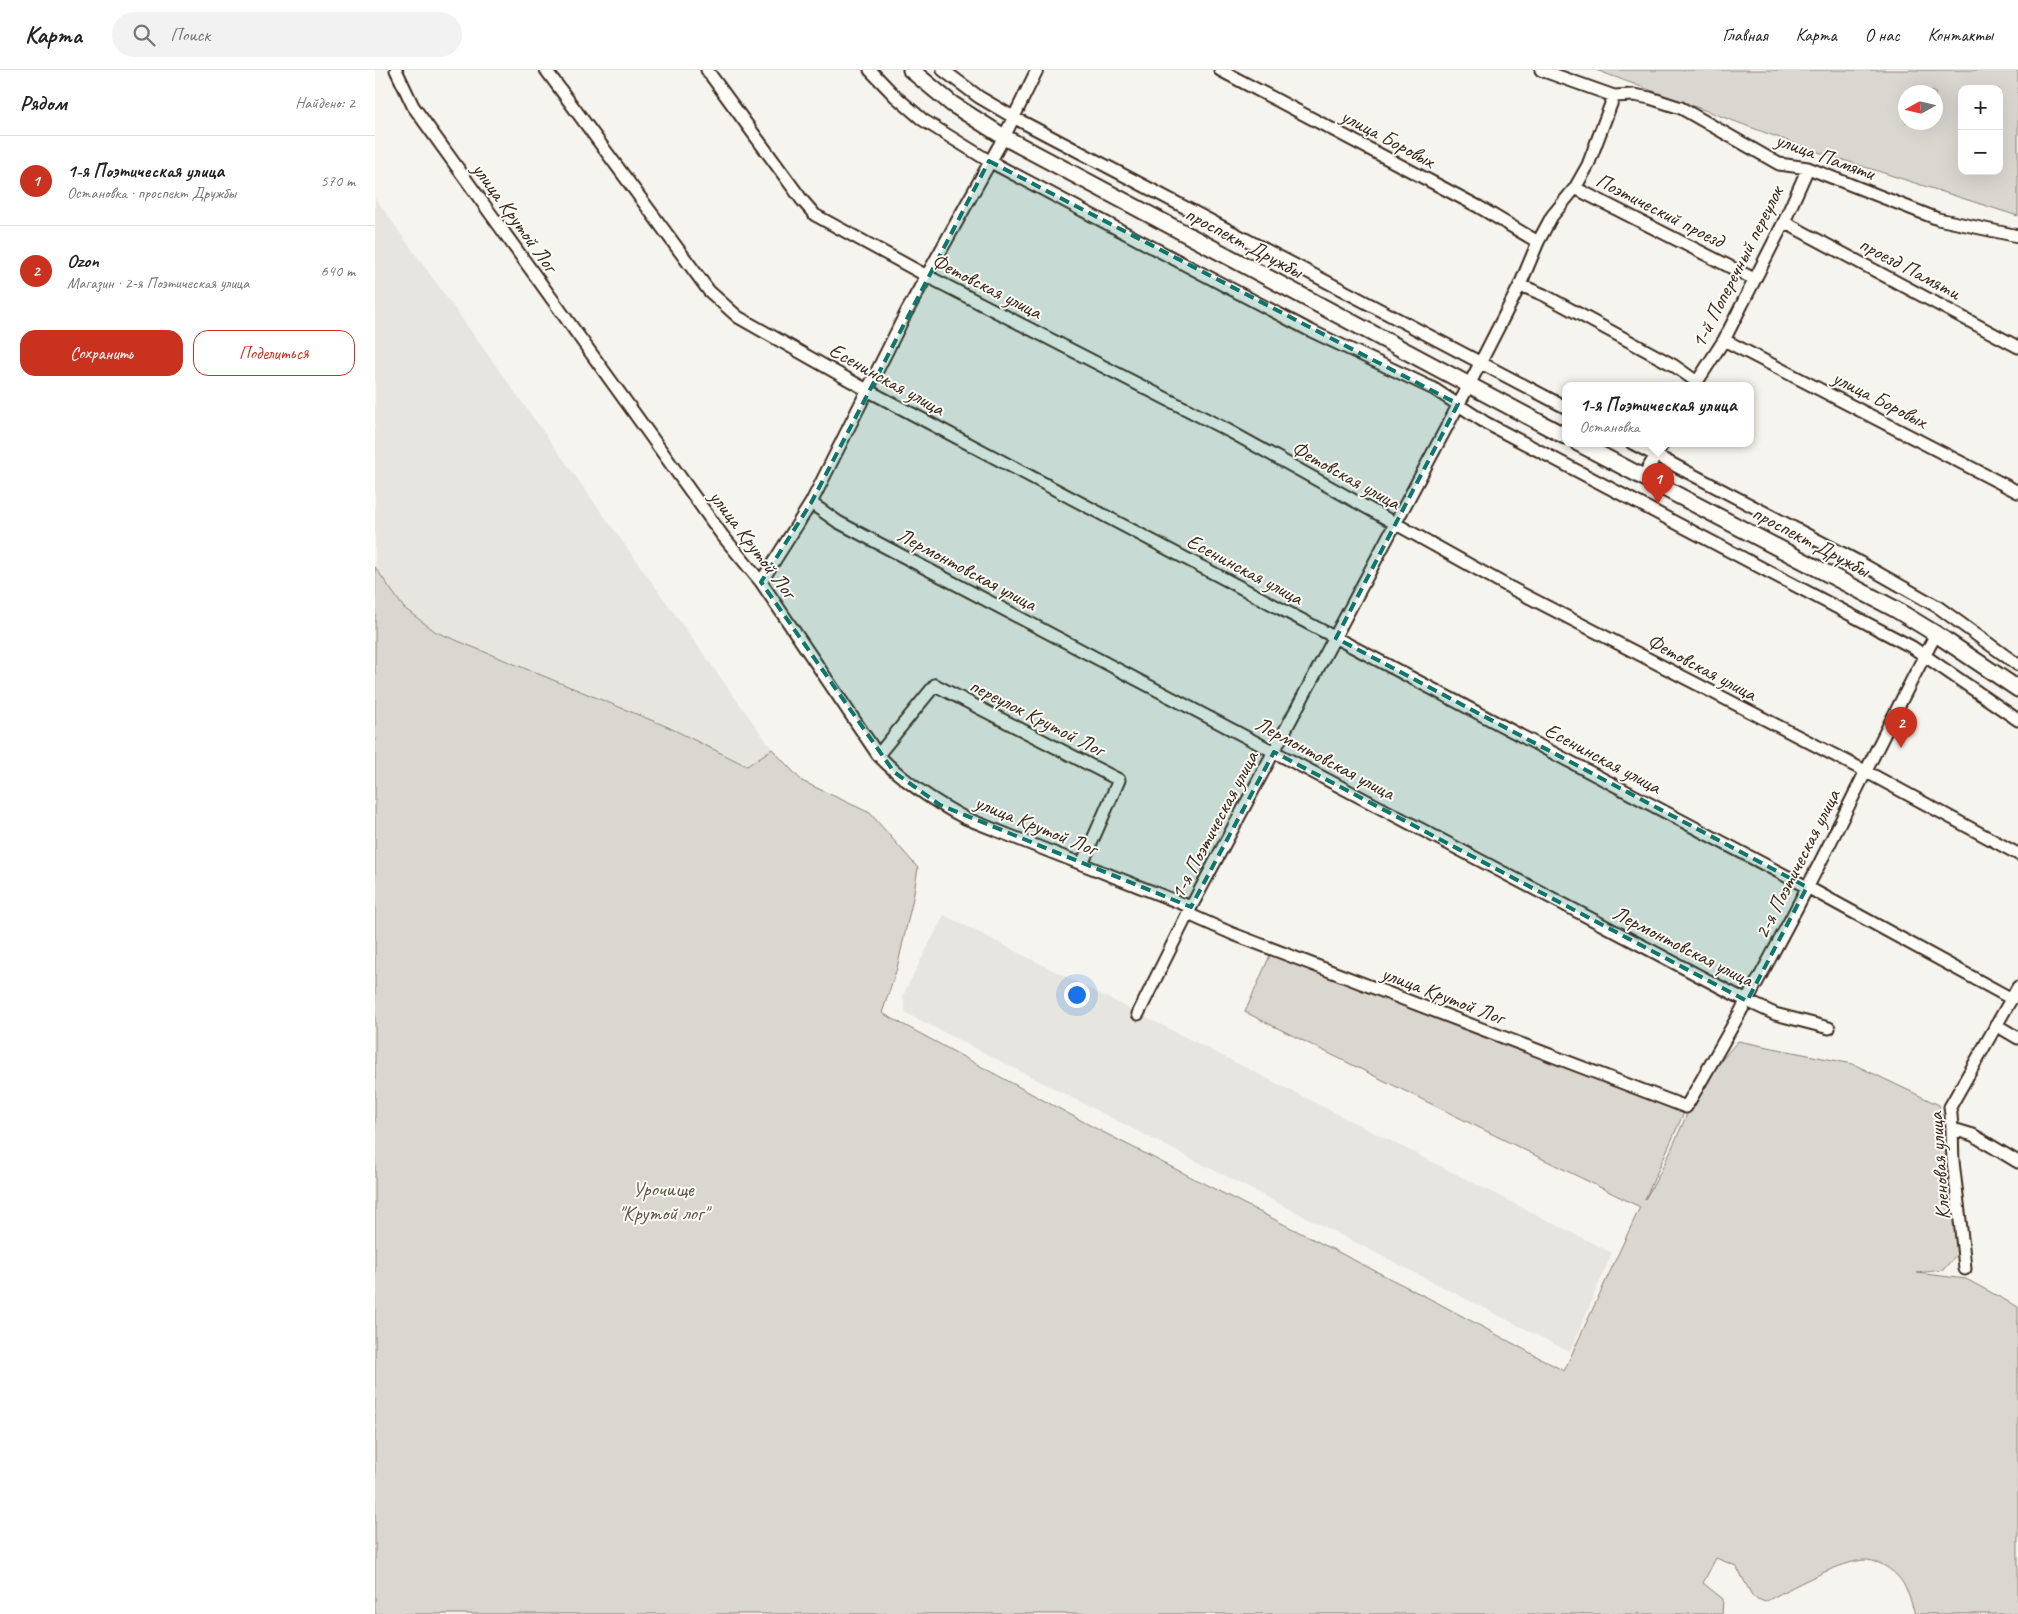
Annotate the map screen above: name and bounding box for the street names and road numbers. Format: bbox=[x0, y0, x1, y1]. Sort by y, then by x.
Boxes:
street label: улица Боровых bbox=[1335, 102, 1441, 174]
street label: улица Памяти bbox=[1770, 126, 1880, 187]
street label: улица Крутой Лог bbox=[465, 156, 565, 279]
street label: Поэтический проезд bbox=[1592, 167, 1731, 255]
street label: 1-й Поперечный переулок bbox=[1685, 180, 1790, 352]
street label: проспект Дружбы bbox=[1181, 200, 1309, 285]
street label: проезд Памяти bbox=[1855, 230, 1967, 306]
street label: Фетовская улица bbox=[928, 247, 1048, 326]
street label: Есенинская улица bbox=[825, 337, 951, 422]
street label: улица Боровых bbox=[1827, 363, 1933, 435]
street label: Фетовская улица bbox=[1287, 435, 1406, 516]
street label: улица Крутой Лог bbox=[703, 483, 804, 606]
street label: проспект Дружбы bbox=[1748, 499, 1876, 584]
street label: Лермонтовская улица bbox=[893, 521, 1042, 617]
street label: Есенинская улица bbox=[1182, 527, 1309, 611]
street label: Фетовская улица bbox=[1643, 627, 1763, 708]
street label: переулок Крутой Лог bbox=[965, 672, 1112, 764]
street label: Лермонтовская улица bbox=[1251, 710, 1400, 806]
street label: Есенинская улица bbox=[1540, 716, 1667, 800]
street label: 1-я Поэтическая улица bbox=[1164, 745, 1265, 903]
street label: 2-я Поэтическая улица bbox=[1748, 783, 1847, 943]
street label: улица Крутой Лог bbox=[970, 788, 1104, 862]
street label: Лермонтовская улица bbox=[1609, 899, 1759, 993]
street label: улица Крутой Лог bbox=[1376, 959, 1511, 1031]
street label: Кленовая улица bbox=[1922, 1110, 1956, 1221]

